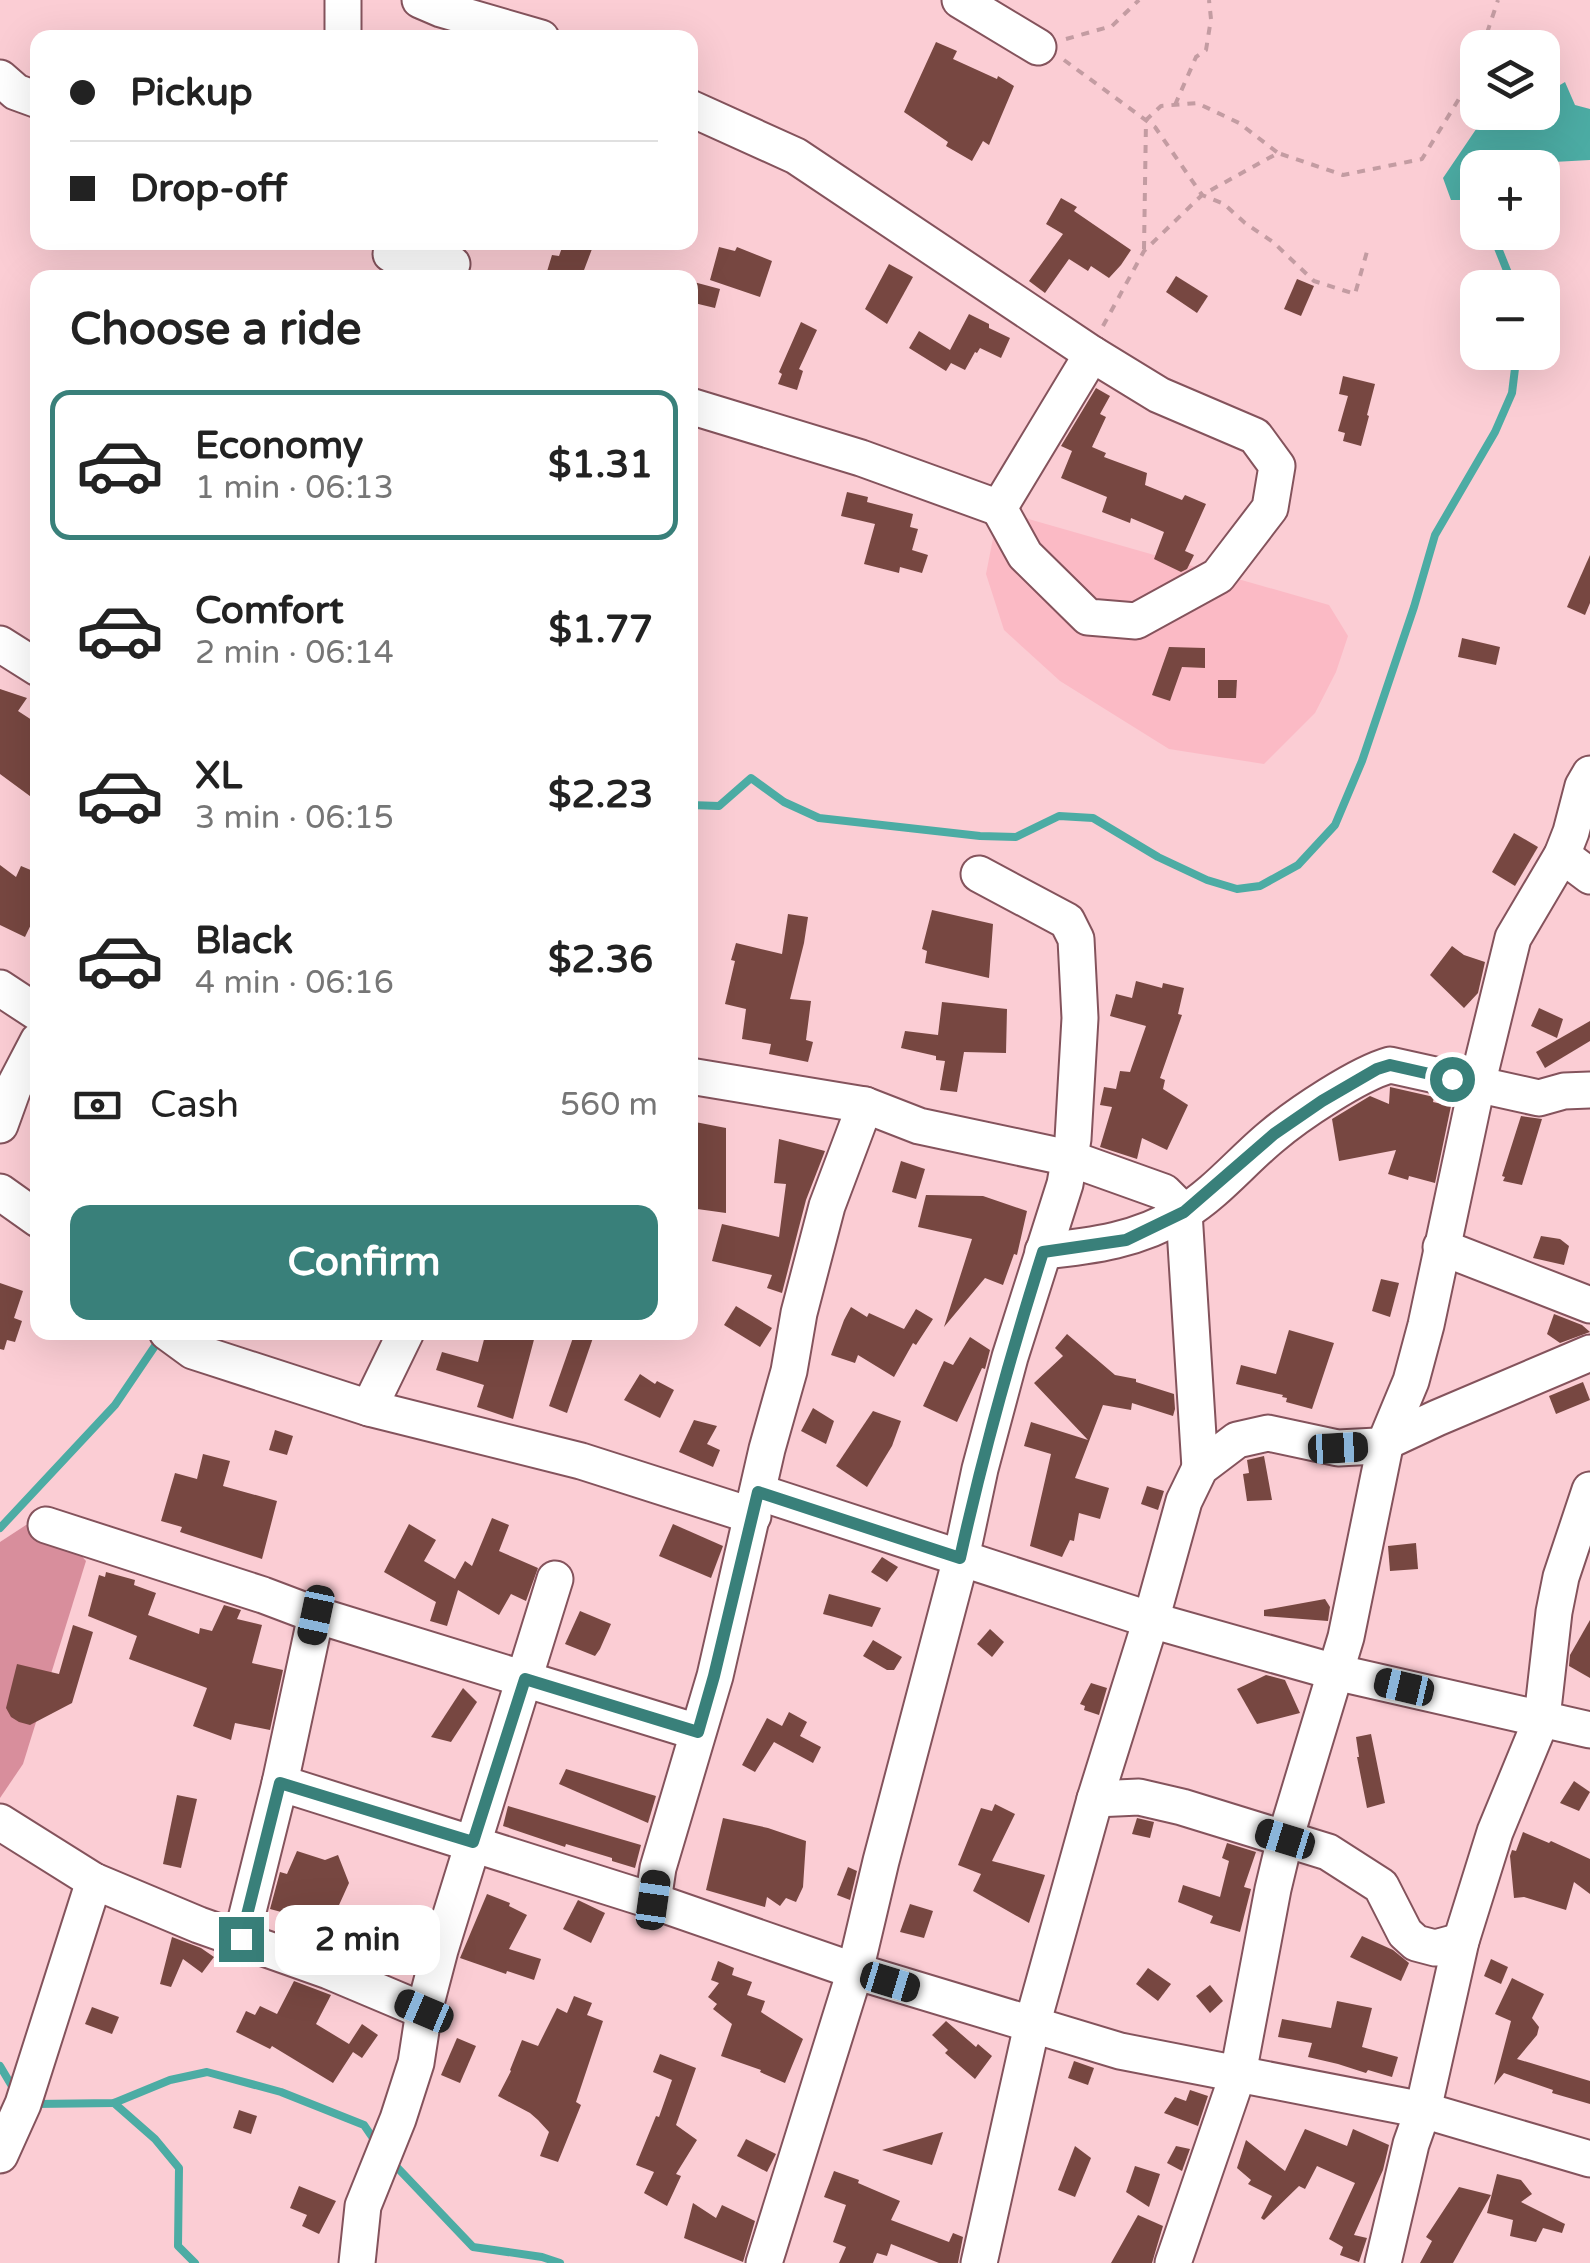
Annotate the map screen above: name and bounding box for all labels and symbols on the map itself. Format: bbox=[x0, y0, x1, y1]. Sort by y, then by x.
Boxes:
route start bbox=[1430, 1057, 1475, 1102]
car bbox=[1307, 1431, 1369, 1465]
car bbox=[295, 1583, 337, 1647]
car bbox=[1371, 1666, 1437, 1708]
car bbox=[1252, 1816, 1318, 1862]
car bbox=[634, 1868, 672, 1932]
callout: 2 min bbox=[276, 1904, 441, 1974]
route end bbox=[219, 1917, 264, 1962]
car bbox=[857, 1959, 923, 2005]
car bbox=[391, 1985, 457, 2037]

